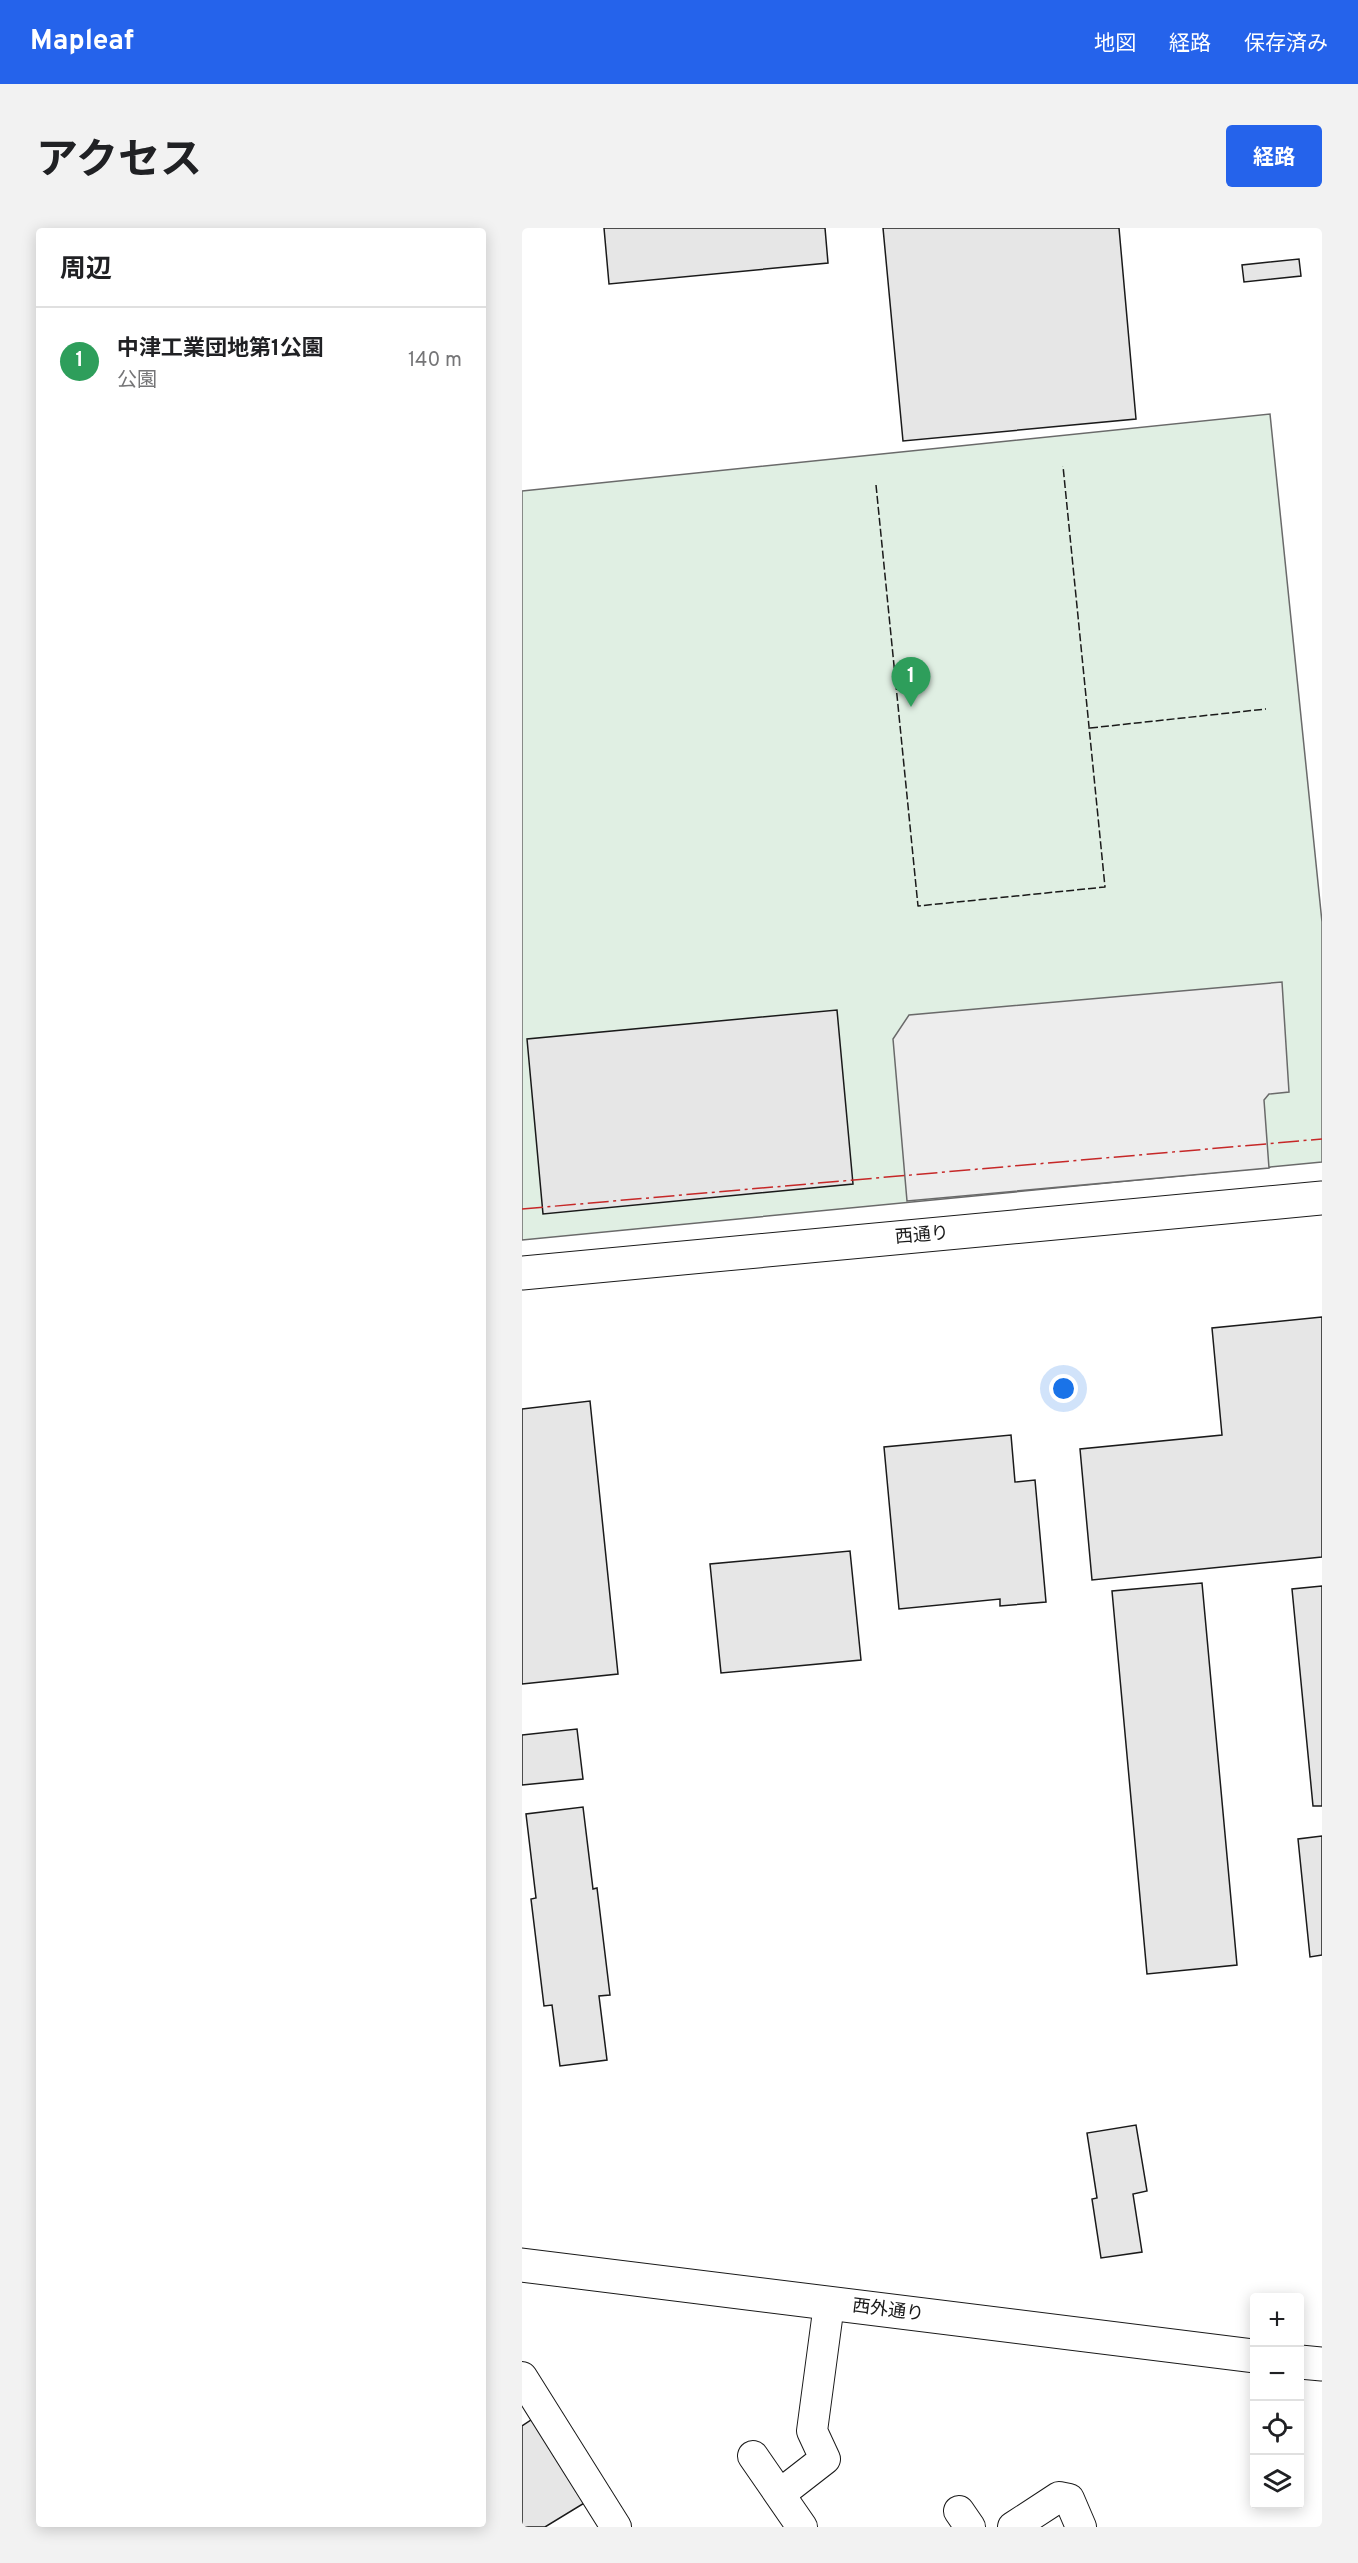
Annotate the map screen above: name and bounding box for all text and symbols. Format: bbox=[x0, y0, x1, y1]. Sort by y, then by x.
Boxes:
text: Mapleaf bbox=[30, 24, 134, 60]
text: 地図 bbox=[1094, 31, 1136, 58]
text: 経路 bbox=[1169, 31, 1211, 58]
text: 保存済み bbox=[1244, 31, 1328, 58]
button: 経路 bbox=[1226, 125, 1322, 187]
text: アクセス bbox=[36, 136, 202, 189]
text: 周辺 bbox=[60, 254, 112, 287]
text: 中津工業団地第1公園 bbox=[117, 336, 324, 363]
text: 1 bbox=[76, 348, 84, 374]
text: 140 m bbox=[408, 348, 462, 374]
text: 公園 bbox=[117, 368, 157, 394]
pin: 1 bbox=[892, 658, 930, 707]
street label: 西通り bbox=[894, 1222, 950, 1250]
your location bbox=[1049, 1374, 1078, 1403]
map controls bbox=[1250, 2293, 1304, 2509]
button: + bbox=[1250, 2293, 1304, 2347]
street label: 西外通り bbox=[851, 2295, 925, 2327]
button: − bbox=[1250, 2347, 1304, 2401]
button: locate bbox=[1250, 2401, 1304, 2455]
button: layers bbox=[1250, 2455, 1304, 2509]

